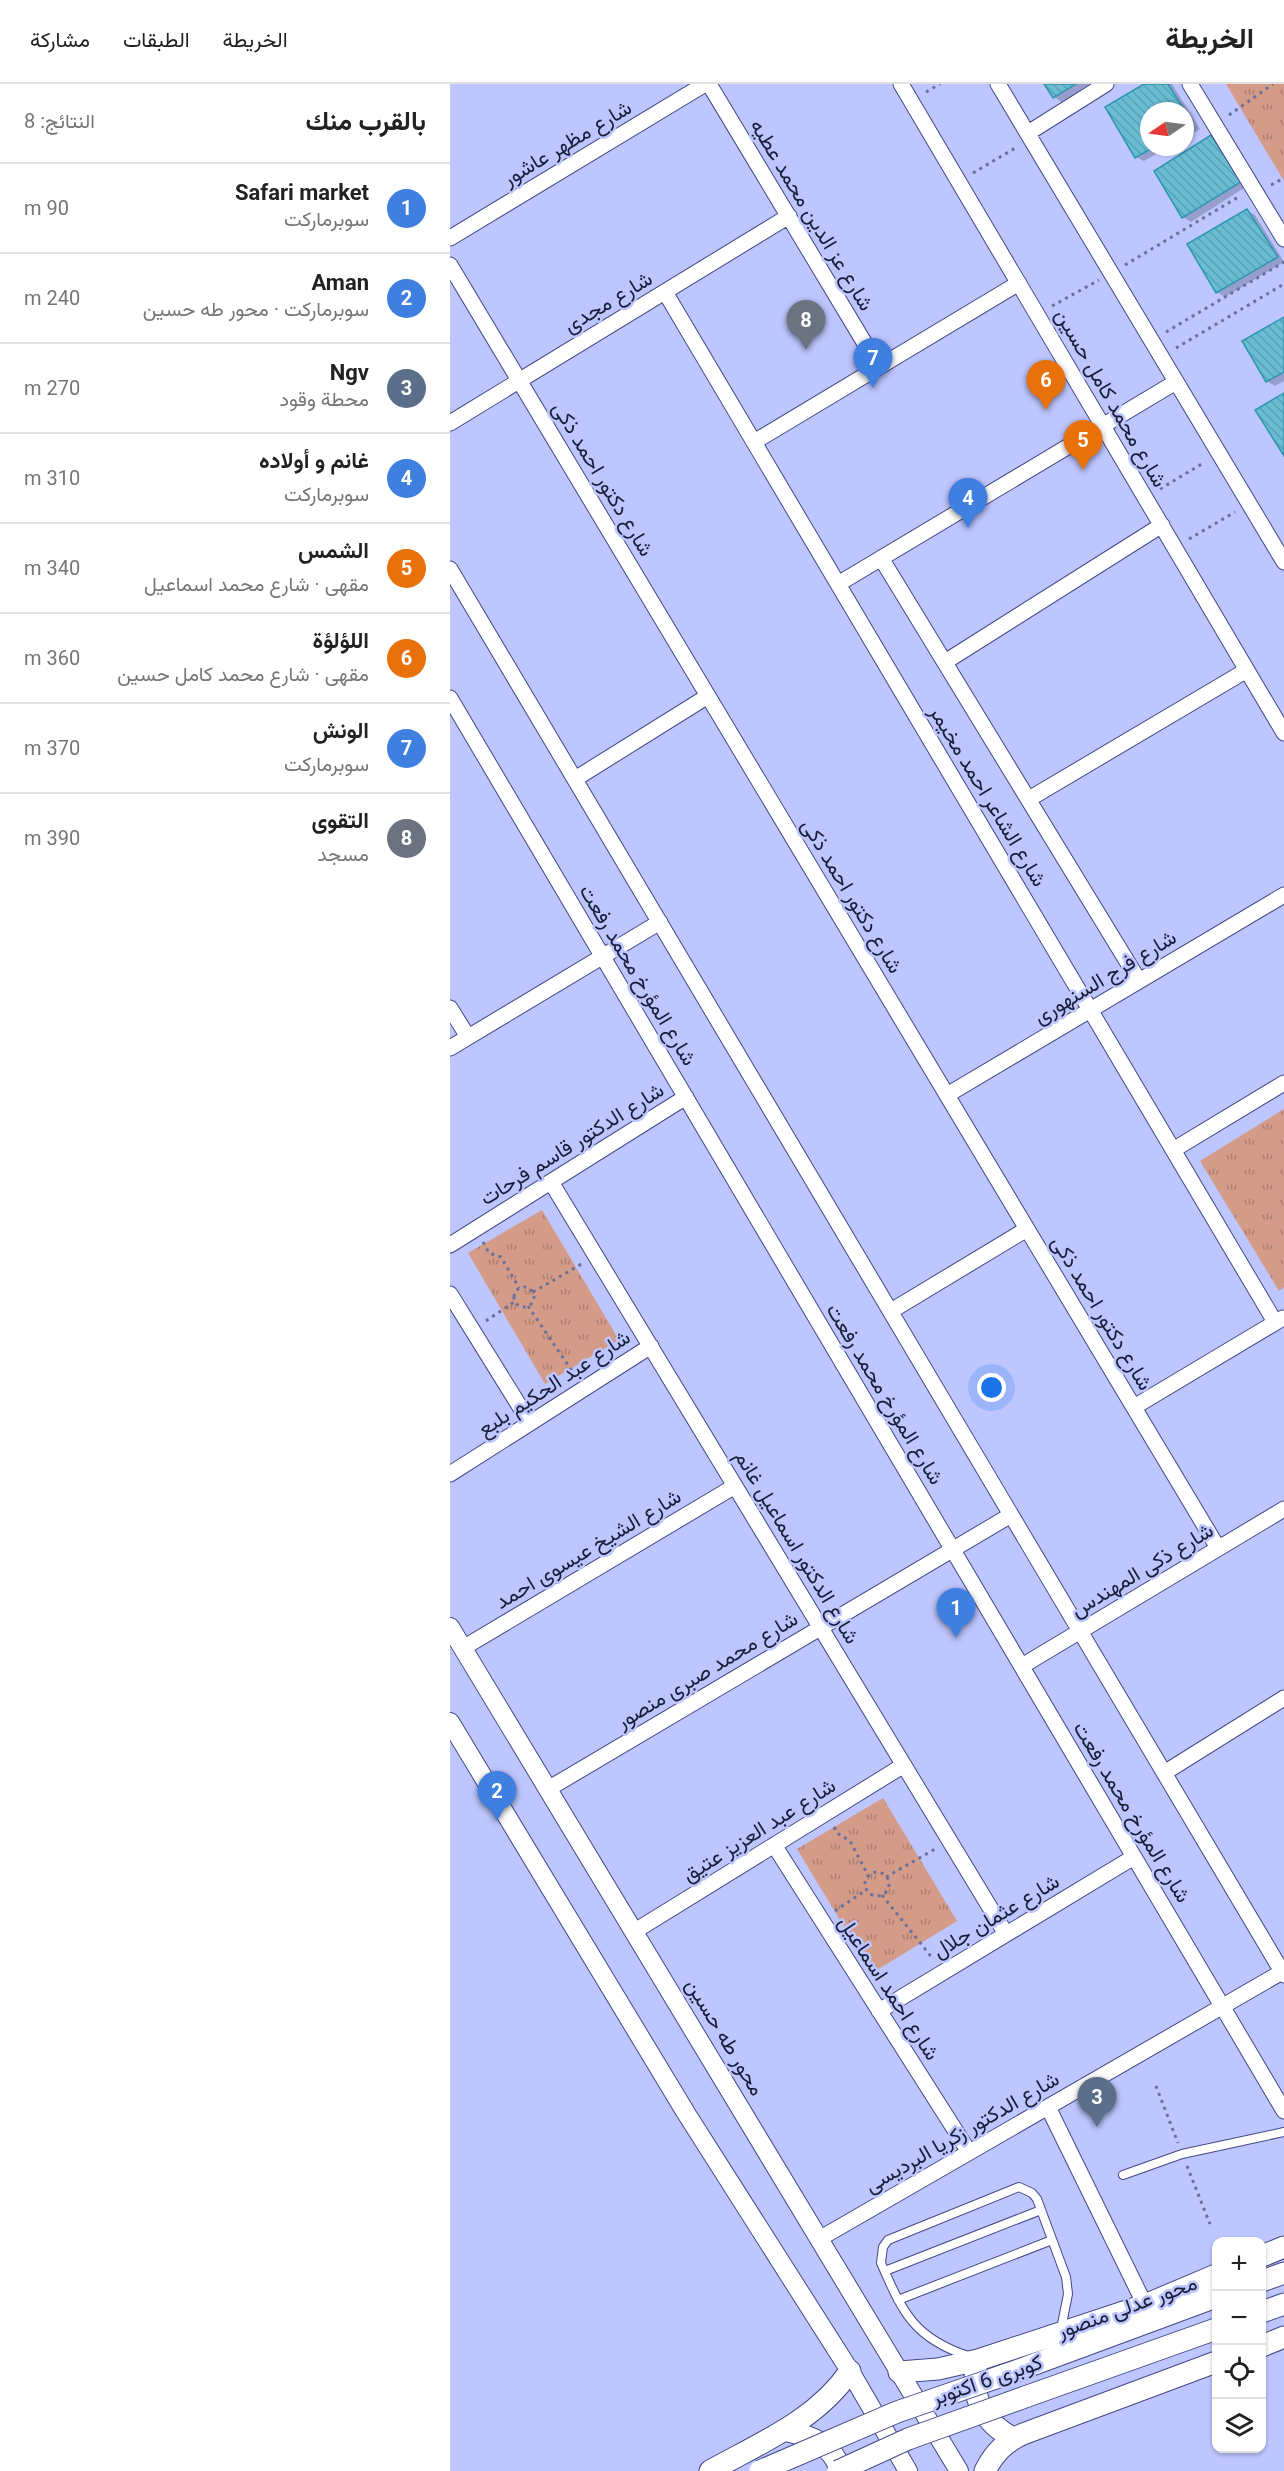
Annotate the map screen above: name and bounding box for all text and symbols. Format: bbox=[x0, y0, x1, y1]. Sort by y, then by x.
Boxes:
text: الخريطة bbox=[1165, 22, 1254, 55]
text: مشاركة bbox=[30, 28, 90, 52]
text: الطبقات bbox=[123, 28, 190, 52]
text: الخريطة bbox=[223, 28, 288, 52]
street label: شارع مظهر عاشور bbox=[497, 95, 637, 193]
north arrow bbox=[1140, 102, 1194, 156]
text: بالقرب منك bbox=[305, 106, 426, 136]
text: النتائج: 8 bbox=[24, 109, 95, 133]
street label: شارع عز الدين محمد عطيه bbox=[744, 115, 879, 316]
text: Safari market bbox=[235, 180, 369, 205]
text: 90 m bbox=[24, 196, 69, 220]
text: 1 bbox=[401, 196, 412, 220]
text: سوبرماركت bbox=[284, 207, 369, 231]
street label: شارع مجدى bbox=[559, 266, 658, 339]
text: Aman bbox=[311, 270, 369, 295]
text: 240 m bbox=[24, 286, 80, 310]
text: 2 bbox=[401, 286, 412, 310]
text: سوبرماركت · محور طه حسين bbox=[143, 297, 369, 321]
pin: 8 bbox=[786, 300, 826, 350]
street label: شارع محمد كامل حسين bbox=[1048, 305, 1172, 492]
pin: 7 bbox=[854, 338, 892, 388]
text: Ngv bbox=[330, 360, 369, 385]
pin: 6 bbox=[1026, 360, 1066, 410]
text: 270 m bbox=[24, 376, 80, 400]
text: 3 bbox=[401, 376, 412, 400]
text: محطة وقود bbox=[279, 387, 369, 411]
street label: شارع دكتور احمد ذكى bbox=[546, 397, 659, 562]
pin: 5 bbox=[1064, 420, 1102, 470]
text: غانم و أولاده bbox=[259, 448, 369, 473]
text: 310 m bbox=[24, 466, 80, 490]
text: 4 bbox=[401, 466, 412, 490]
pin: 4 bbox=[948, 478, 988, 528]
text: سوبرماركت bbox=[284, 482, 369, 506]
text: الشمس bbox=[298, 538, 369, 563]
text: 340 m bbox=[24, 556, 80, 580]
text: 5 bbox=[401, 556, 412, 580]
text: مقهى · شارع محمد اسماعيل bbox=[144, 572, 369, 596]
text: اللؤلؤة bbox=[312, 628, 369, 653]
text: 360 m bbox=[24, 646, 80, 670]
text: 6 bbox=[401, 646, 412, 670]
text: مقهى · شارع محمد كامل حسين bbox=[117, 662, 369, 686]
street label: شارع الشاعر احمد مخيمر bbox=[922, 700, 1051, 892]
text: الونش bbox=[313, 718, 369, 743]
text: 370 m bbox=[24, 736, 80, 760]
text: 7 bbox=[401, 736, 412, 760]
text: سوبرماركت bbox=[284, 752, 369, 776]
text: التقوى bbox=[311, 808, 369, 833]
street label: شارع دكتور احمد ذكى bbox=[795, 814, 908, 979]
text: 390 m bbox=[24, 826, 80, 850]
text: 8 bbox=[401, 826, 412, 850]
text: مسجد bbox=[317, 842, 369, 866]
street label: شارع المؤرخ محمد رفعت bbox=[573, 880, 702, 1071]
street label: شارع فرج السنهورى bbox=[1029, 925, 1182, 1031]
street label: شارع الدكتور قاسم فرحات bbox=[476, 1078, 669, 1212]
street label: شارع دكتور احمد ذكى bbox=[1045, 1231, 1158, 1396]
street label: شارع المؤرخ محمد رفعت bbox=[820, 1299, 949, 1490]
street label: شارع عبد الحكيم بلبع bbox=[473, 1325, 636, 1443]
your location bbox=[977, 1373, 1006, 1402]
street label: شارع الدكتور اسماعيل غانم bbox=[728, 1446, 864, 1649]
street label: شارع الشيخ عيسوى احمد bbox=[491, 1484, 686, 1616]
street label: شارع ذكى المهندس bbox=[1066, 1518, 1219, 1624]
pin: 1 bbox=[936, 1588, 976, 1638]
street label: شارع محمد صبرى منصور bbox=[611, 1606, 803, 1736]
street label: شارع المؤرخ محمد رفعت bbox=[1067, 1717, 1196, 1908]
pin: 2 bbox=[478, 1772, 516, 1821]
street label: شارع عبد العزيز عتيق bbox=[678, 1773, 841, 1889]
street label: شارع عثمان جلال bbox=[929, 1869, 1065, 1965]
street label: شارع احمد اسماعيل bbox=[832, 1911, 945, 2066]
street label: محور طه حسين bbox=[680, 1974, 769, 2100]
street label: شارع الدكتور زكريا البرديسى bbox=[861, 2067, 1064, 2199]
pin: 3 bbox=[1078, 2078, 1116, 2127]
map controls bbox=[1212, 2237, 1266, 2453]
button: + bbox=[1212, 2237, 1266, 2291]
street label: محور عدلى منصور bbox=[1053, 2271, 1201, 2345]
button: − bbox=[1212, 2291, 1266, 2345]
button: locate bbox=[1212, 2345, 1266, 2399]
street label: كوبرى 6 اكتوبر bbox=[928, 2350, 1046, 2411]
button: layers bbox=[1212, 2399, 1266, 2453]

